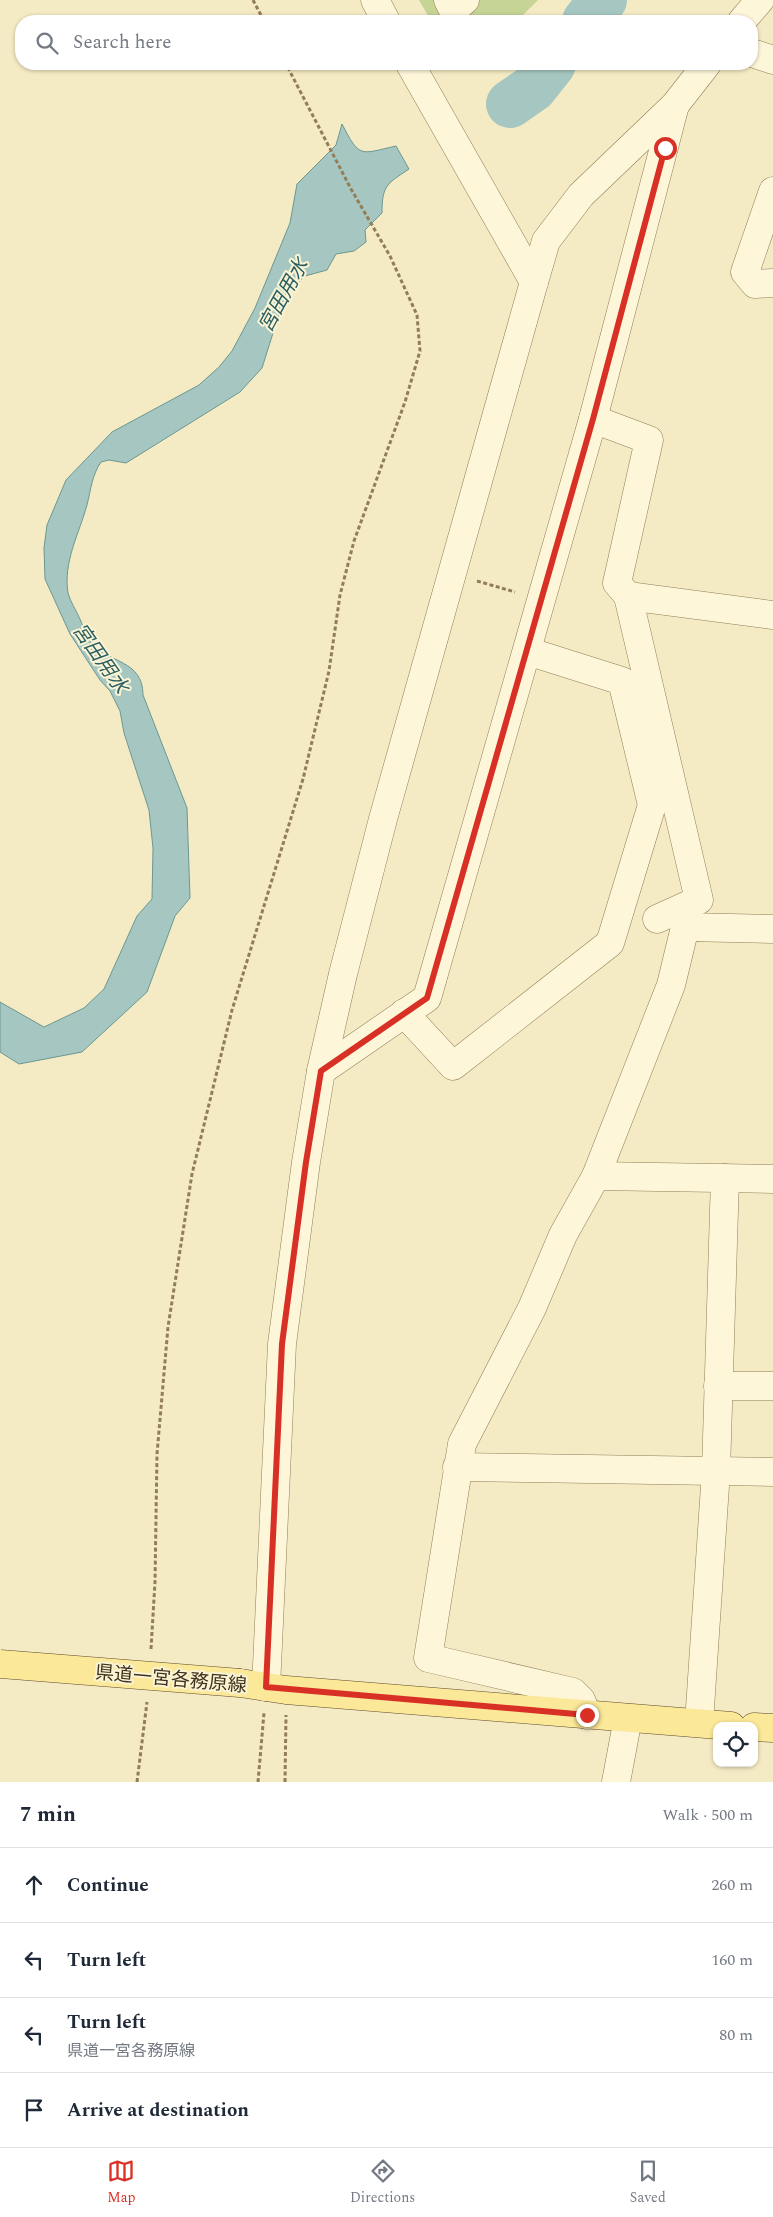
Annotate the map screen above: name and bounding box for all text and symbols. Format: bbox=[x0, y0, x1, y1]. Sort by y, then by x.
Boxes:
search box bbox=[15, 15, 758, 70]
text: Search here bbox=[73, 28, 172, 57]
icon: search bbox=[33, 29, 61, 57]
route start bbox=[654, 137, 677, 160]
water label: 宮田用水 bbox=[251, 251, 317, 338]
water label: 宮田用水 bbox=[65, 617, 137, 702]
street label: 県道一宮各務原線 bbox=[94, 1658, 248, 1701]
route end bbox=[576, 1704, 599, 1727]
map controls bbox=[713, 1722, 758, 1767]
button: locate bbox=[713, 1722, 758, 1767]
text: 7 min bbox=[20, 1799, 76, 1831]
text: Walk · 500 m bbox=[662, 1803, 753, 1827]
icon: ahead bbox=[20, 1871, 48, 1899]
text: Continue bbox=[67, 1871, 149, 1900]
text: 260 m bbox=[711, 1873, 753, 1897]
icon: left bbox=[20, 1946, 48, 1974]
text: Turn left bbox=[67, 1946, 146, 1975]
text: 160 m bbox=[711, 1948, 753, 1972]
text: Turn left bbox=[67, 2008, 146, 2037]
icon: left bbox=[20, 2021, 48, 2049]
text: 80 m bbox=[719, 2023, 753, 2047]
text: 県道一宮各務原線 bbox=[67, 2039, 195, 2063]
icon: arrive bbox=[20, 2096, 48, 2124]
text: Arrive at destination bbox=[67, 2096, 249, 2125]
tab: Map bbox=[107, 2157, 135, 2208]
tab: Directions bbox=[350, 2157, 415, 2208]
tab: Saved bbox=[630, 2157, 666, 2208]

